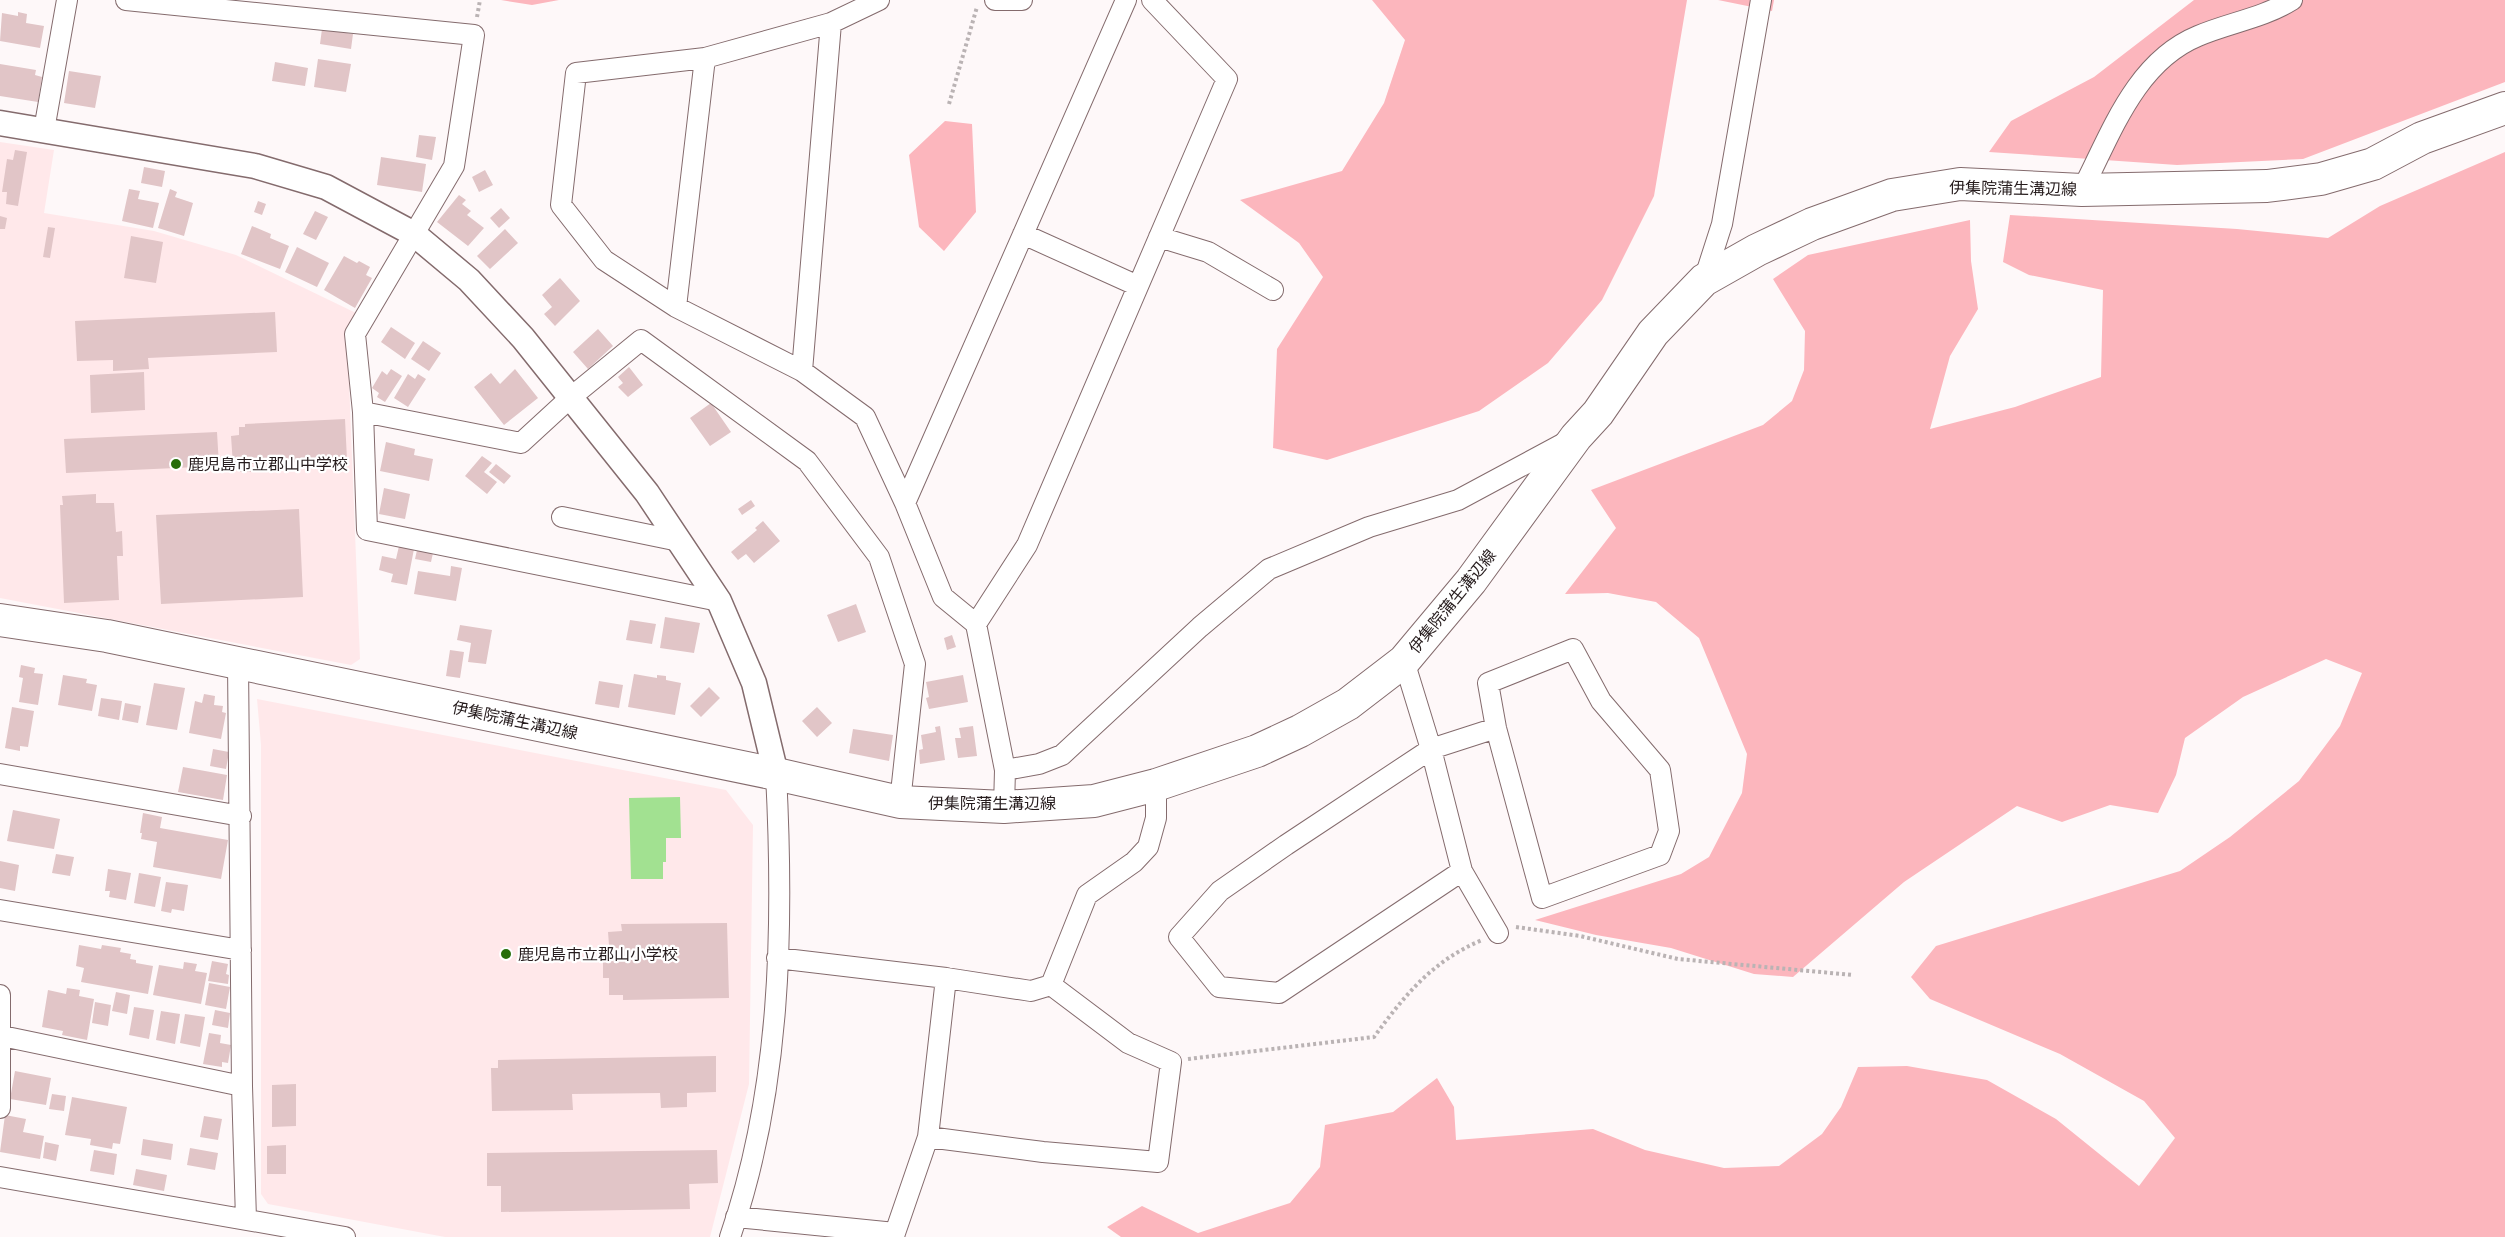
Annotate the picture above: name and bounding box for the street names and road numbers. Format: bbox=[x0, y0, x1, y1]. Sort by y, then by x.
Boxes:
street label: 伊集院蒲生溝辺線 bbox=[1949, 175, 2077, 201]
street label: 伊集院蒲生溝辺線 bbox=[1402, 544, 1502, 658]
street label: 伊集院蒲生溝辺線 bbox=[450, 695, 580, 745]
street label: 伊集院蒲生溝辺線 bbox=[928, 791, 1056, 815]

